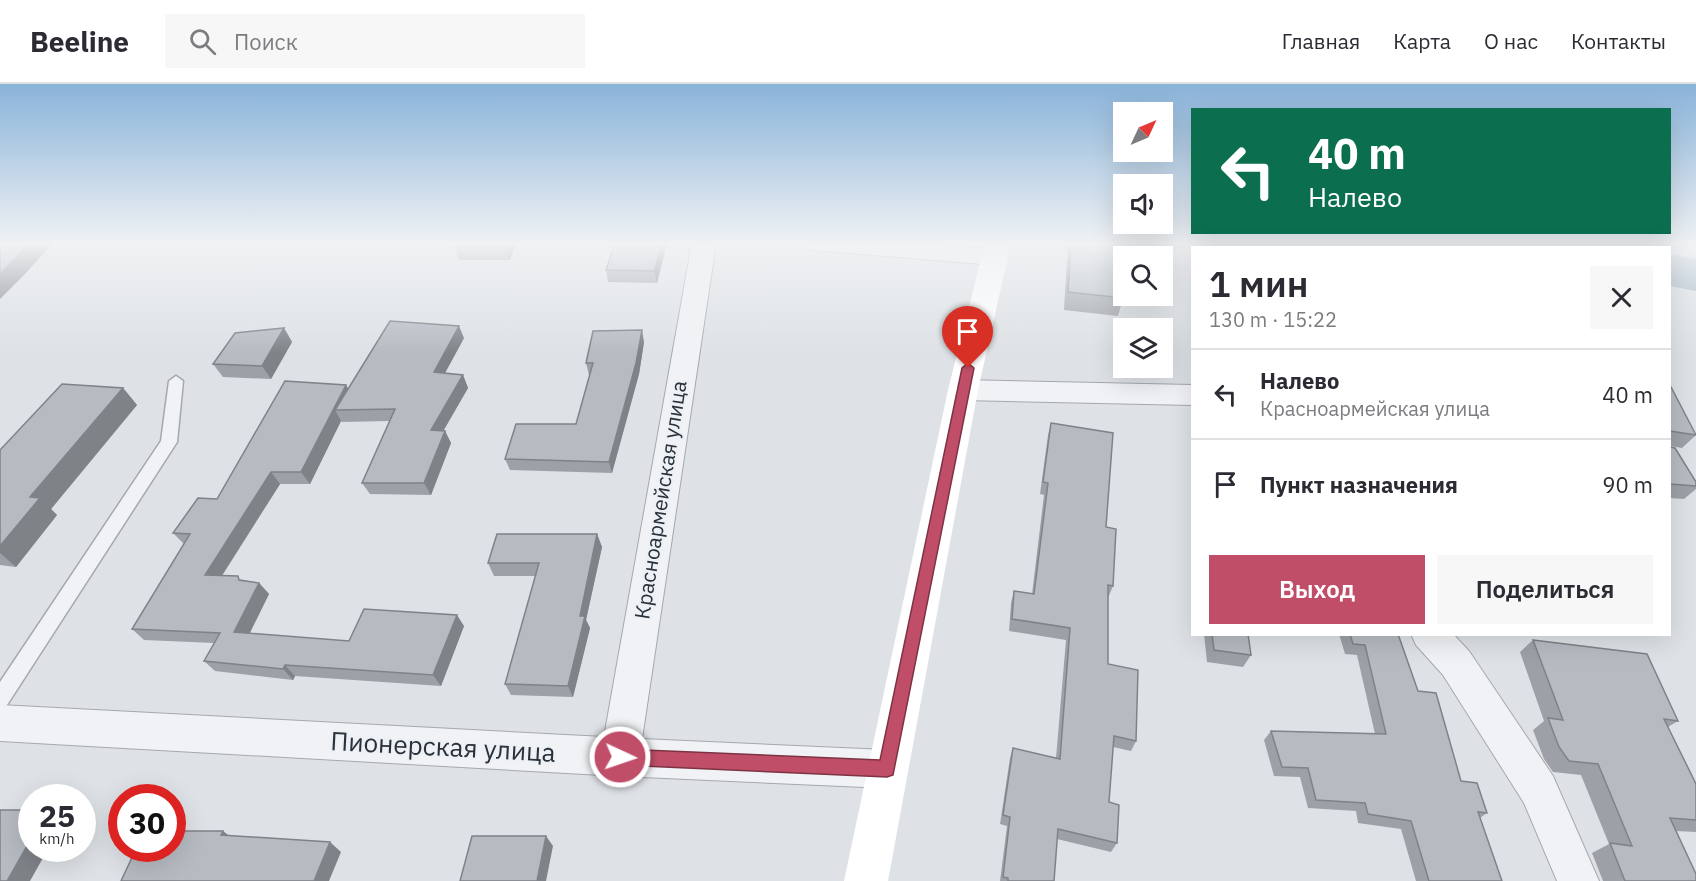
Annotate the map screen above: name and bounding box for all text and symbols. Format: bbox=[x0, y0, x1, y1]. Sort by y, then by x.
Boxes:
search box bbox=[165, 14, 585, 68]
text: Beeline bbox=[30, 23, 129, 60]
icon: search bbox=[186, 25, 219, 58]
text: Поиск bbox=[234, 27, 298, 56]
text: Главная bbox=[1282, 27, 1360, 55]
text: Карта bbox=[1393, 27, 1451, 55]
text: О нас bbox=[1484, 27, 1538, 55]
text: Контакты bbox=[1571, 27, 1666, 55]
north arrow bbox=[1113, 102, 1173, 162]
map controls bbox=[1113, 102, 1173, 378]
text: 40 m bbox=[1308, 126, 1406, 181]
icon: left bbox=[1209, 132, 1287, 210]
button: sound bbox=[1113, 174, 1173, 234]
text: Налево bbox=[1308, 179, 1402, 214]
button: search bbox=[1113, 246, 1173, 306]
text: 1 мин bbox=[1209, 260, 1308, 307]
button: close bbox=[1590, 266, 1653, 329]
pin bbox=[942, 306, 993, 368]
text: 130 m · 15:22 bbox=[1209, 306, 1337, 333]
icon: arrive bbox=[951, 315, 984, 348]
button: layers bbox=[1113, 318, 1173, 378]
text: Налево bbox=[1260, 366, 1339, 395]
street label: Красноармейская улица bbox=[627, 378, 693, 621]
icon: left bbox=[1209, 378, 1242, 411]
text: 40 m bbox=[1602, 380, 1653, 409]
text: Красноармейская улица bbox=[1260, 395, 1490, 422]
icon: arrive bbox=[1209, 468, 1242, 501]
text: Пункт назначения bbox=[1260, 470, 1458, 499]
text: 90 m bbox=[1602, 470, 1653, 499]
button: Выход bbox=[1209, 555, 1425, 624]
button: Поделиться bbox=[1437, 555, 1653, 624]
street label: Пионерская улица bbox=[330, 723, 557, 769]
position arrow bbox=[588, 725, 652, 789]
speed limit sign: 30 bbox=[108, 784, 186, 862]
text: 25 bbox=[39, 796, 75, 835]
text: km/h bbox=[39, 829, 75, 848]

